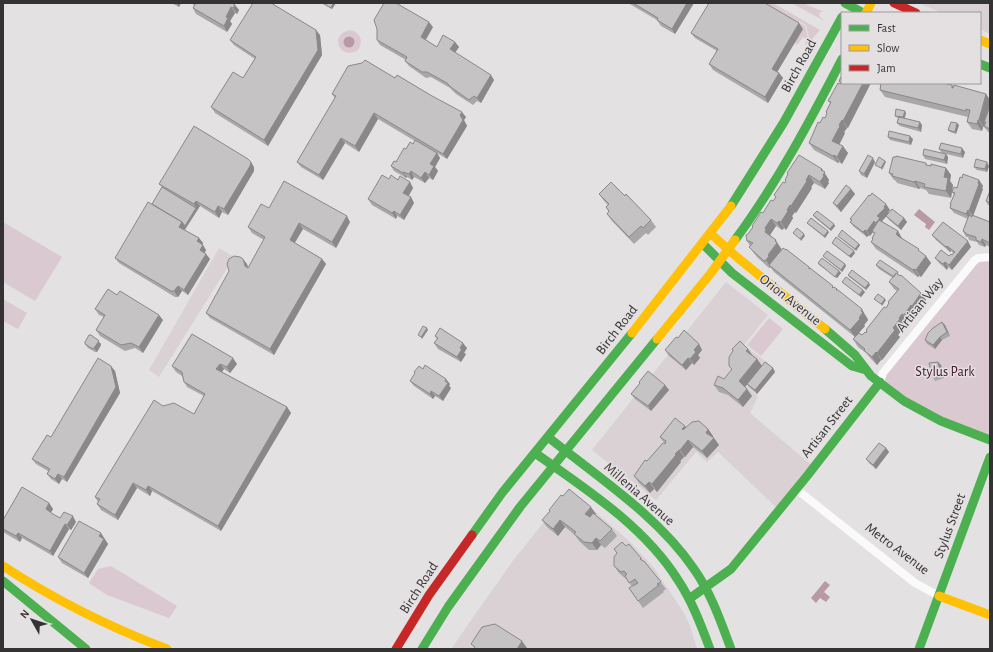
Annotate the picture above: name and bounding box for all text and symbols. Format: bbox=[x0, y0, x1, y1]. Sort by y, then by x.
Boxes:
legend bbox=[841, 12, 981, 84]
text: Fast bbox=[877, 22, 896, 34]
street label: Birch Road bbox=[779, 37, 819, 95]
text: Slow bbox=[877, 42, 899, 54]
text: Jam bbox=[877, 62, 896, 74]
street label: Orion Avenue bbox=[757, 272, 823, 328]
street label: Artisan Way bbox=[894, 275, 946, 335]
street label: Birch Road bbox=[594, 303, 640, 357]
park label: Stylus Park bbox=[915, 365, 975, 379]
street label: Artisan Street bbox=[799, 393, 856, 461]
street label: Millenia Avenue bbox=[601, 460, 677, 528]
street label: Stylus Street bbox=[932, 491, 968, 560]
street label: Metro Avenue bbox=[862, 520, 932, 578]
street label: Birch Road bbox=[397, 560, 441, 616]
north arrow bbox=[12, 600, 52, 640]
text: N bbox=[18, 608, 31, 620]

